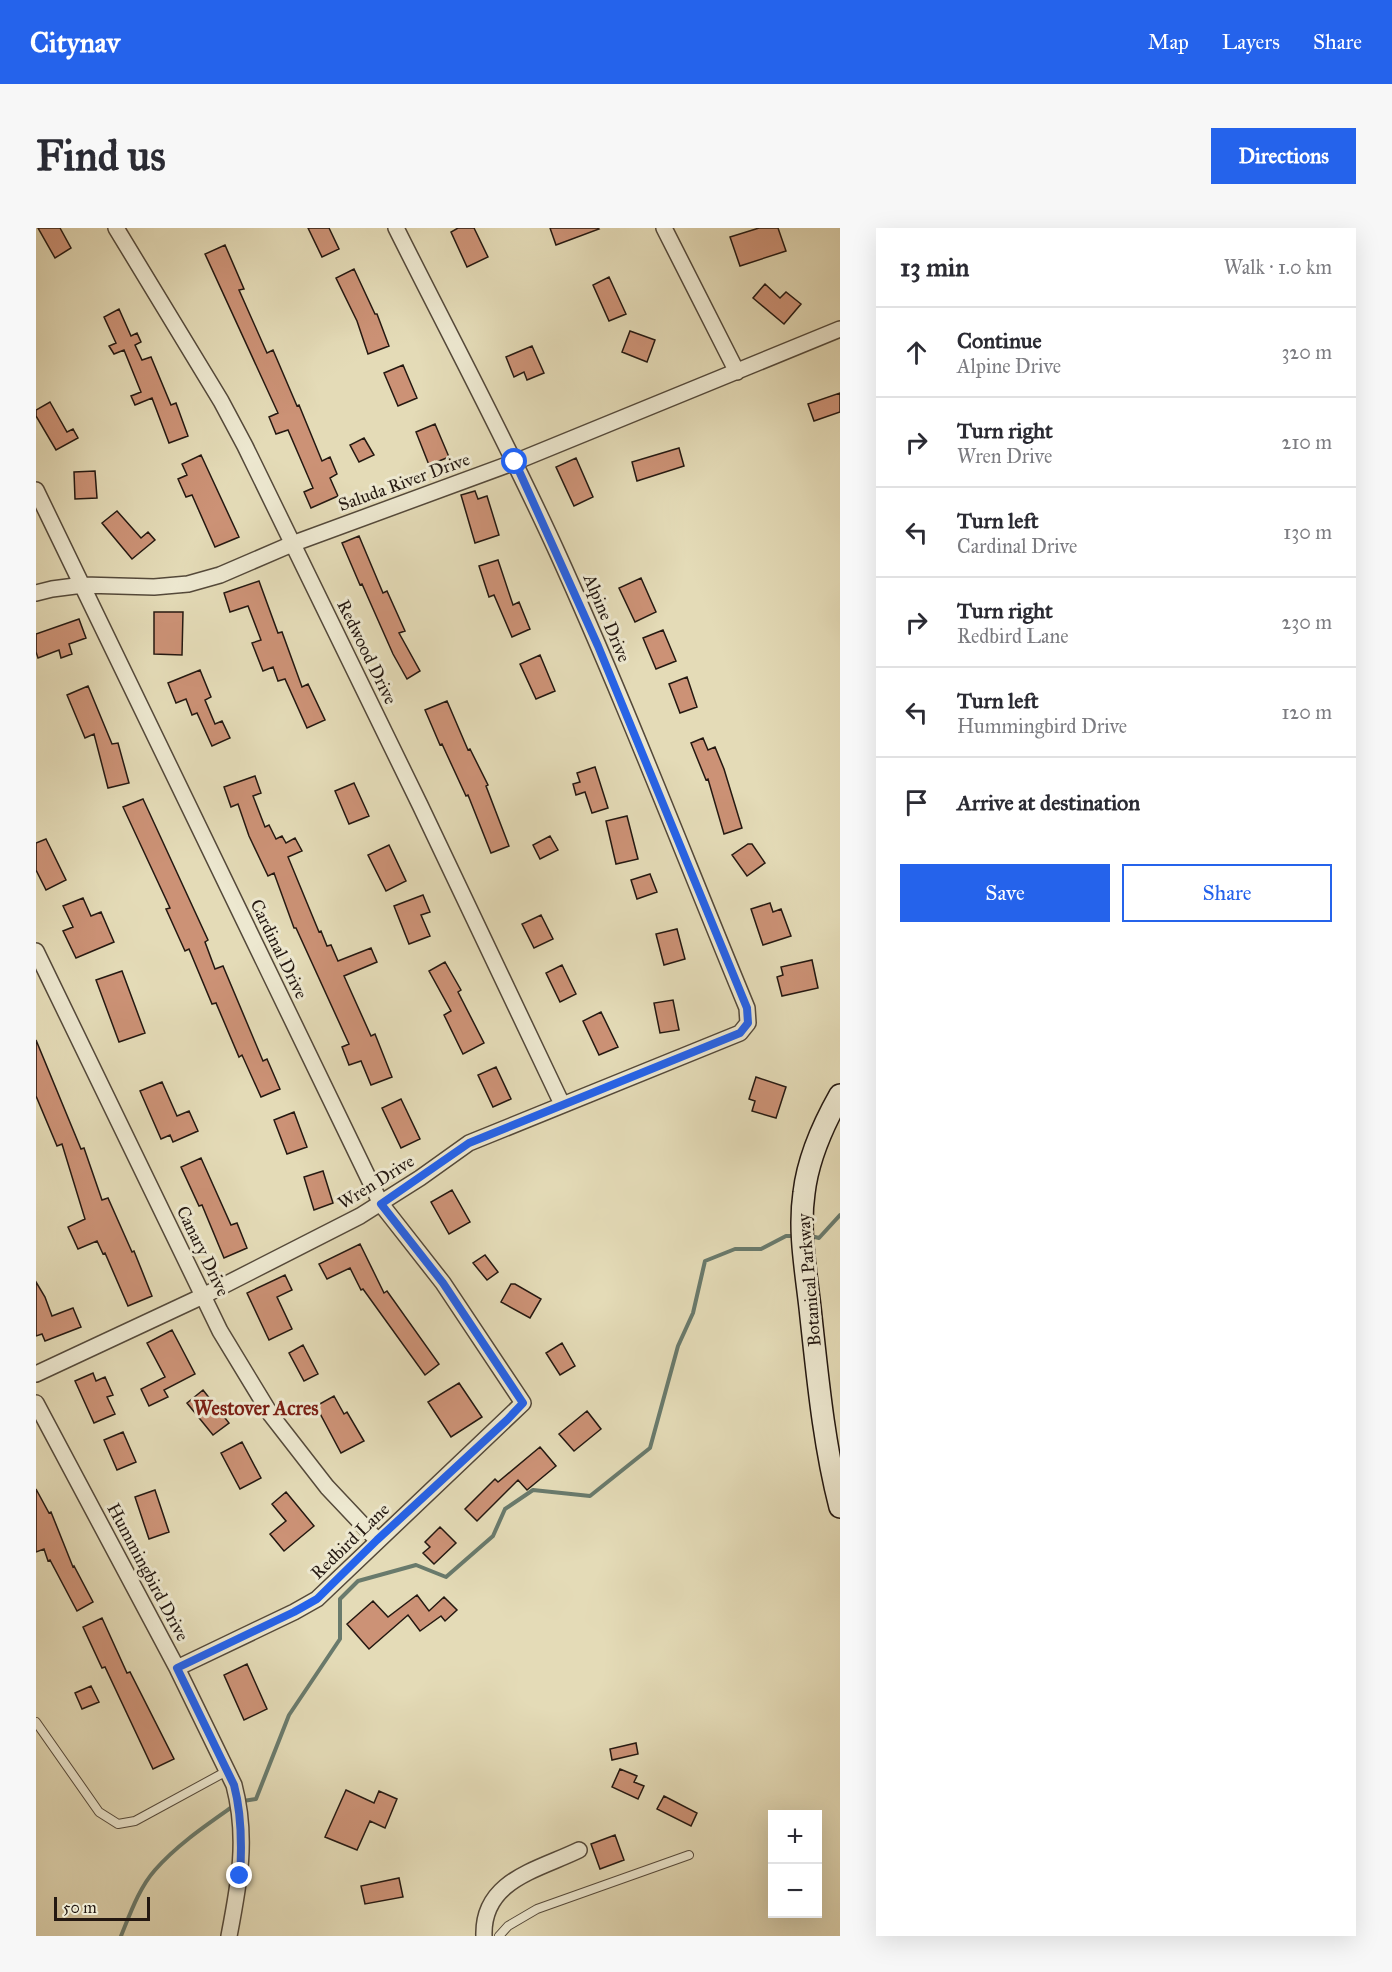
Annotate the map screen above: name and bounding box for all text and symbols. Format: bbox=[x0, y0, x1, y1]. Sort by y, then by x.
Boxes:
text: Citynav bbox=[30, 25, 120, 60]
text: Map bbox=[1148, 29, 1189, 55]
text: Layers bbox=[1222, 29, 1280, 55]
text: Share bbox=[1313, 29, 1362, 55]
button: Directions bbox=[1211, 128, 1356, 184]
text: Find us bbox=[36, 130, 166, 182]
text: 13 min bbox=[900, 251, 969, 283]
text: Walk · 1.0 km bbox=[1224, 255, 1332, 279]
text: Continue bbox=[957, 327, 1042, 354]
icon: ahead bbox=[900, 336, 933, 369]
text: 320 m bbox=[1281, 340, 1332, 364]
text: Alpine Drive bbox=[957, 354, 1061, 378]
text: Turn right bbox=[957, 417, 1053, 444]
icon: right bbox=[900, 426, 933, 459]
text: 210 m bbox=[1282, 430, 1332, 454]
text: Wren Drive bbox=[957, 444, 1052, 468]
street label: Saluda River Drive bbox=[335, 448, 473, 516]
route start bbox=[501, 448, 527, 474]
text: Turn left bbox=[957, 507, 1039, 534]
icon: left bbox=[900, 516, 933, 549]
text: 130 m bbox=[1283, 520, 1332, 544]
text: Cardinal Drive bbox=[957, 534, 1077, 558]
street label: Alpine Drive bbox=[578, 570, 635, 665]
street label: Redwood Drive bbox=[332, 596, 402, 708]
text: Turn right bbox=[957, 597, 1053, 624]
icon: right bbox=[900, 606, 933, 639]
text: 230 m bbox=[1281, 610, 1332, 634]
text: Redbird Lane bbox=[957, 624, 1069, 648]
text: Turn left bbox=[957, 687, 1039, 714]
icon: left bbox=[900, 696, 933, 729]
text: 120 m bbox=[1281, 700, 1332, 724]
text: Hummingbird Drive bbox=[957, 714, 1127, 738]
icon: arrive bbox=[900, 786, 933, 819]
text: Arrive at destination bbox=[957, 789, 1140, 816]
button: Save bbox=[900, 864, 1110, 922]
button: Share bbox=[1122, 864, 1332, 922]
street label: Cardinal Drive bbox=[245, 896, 313, 1002]
street label: Wren Drive bbox=[334, 1150, 418, 1214]
street label: Canary Drive bbox=[172, 1202, 234, 1300]
street label: Botanical Parkway bbox=[792, 1212, 826, 1348]
district label: Westover Acres bbox=[193, 1396, 319, 1420]
street label: Redbird Lane bbox=[306, 1498, 394, 1584]
street label: Hummingbird Drive bbox=[101, 1499, 194, 1645]
map controls bbox=[768, 1810, 822, 1918]
button: + bbox=[768, 1810, 822, 1864]
route end bbox=[226, 1862, 252, 1888]
button: − bbox=[768, 1864, 822, 1918]
scale bar bbox=[54, 1894, 150, 1922]
text: 50 m bbox=[63, 1898, 97, 1917]

